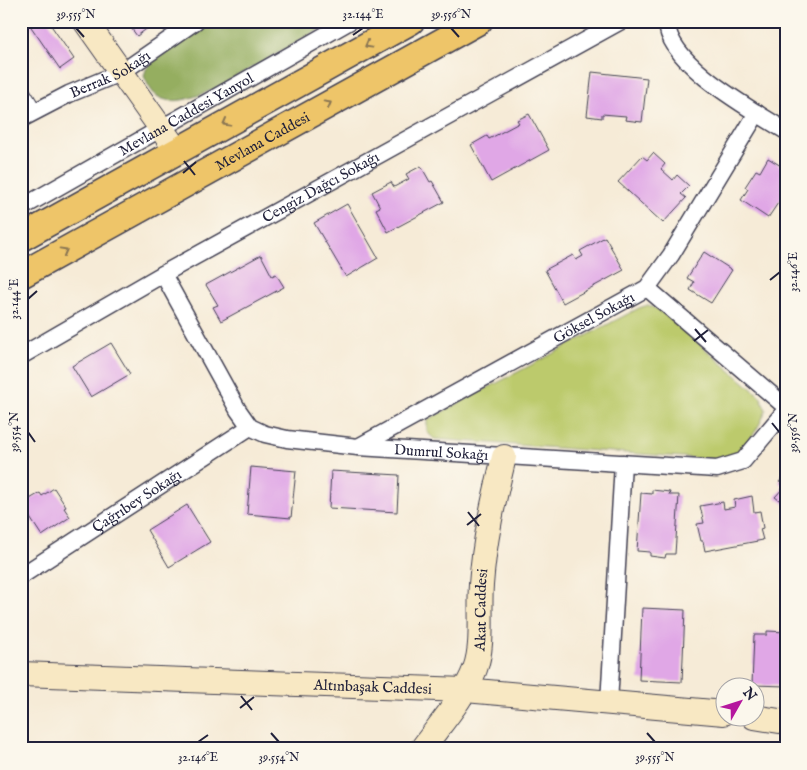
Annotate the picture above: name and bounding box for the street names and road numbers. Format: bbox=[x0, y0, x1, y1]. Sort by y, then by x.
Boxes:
street label: Berrak Sokağı bbox=[67, 46, 154, 102]
street label: Mevlana Caddesi Yanyol bbox=[115, 68, 258, 160]
street label: Mevlana Caddesi bbox=[212, 107, 313, 175]
street label: Cengiz Dağcı Sokağı bbox=[259, 147, 382, 227]
street label: Göksel Sokağı bbox=[550, 287, 638, 347]
street label: Dumrul Sokağı bbox=[393, 440, 489, 464]
street label: Çağrıbey Sokağı bbox=[88, 465, 185, 537]
street label: Akat Caddesi bbox=[470, 568, 492, 653]
street label: Altınbaşak Caddesi bbox=[312, 675, 432, 698]

